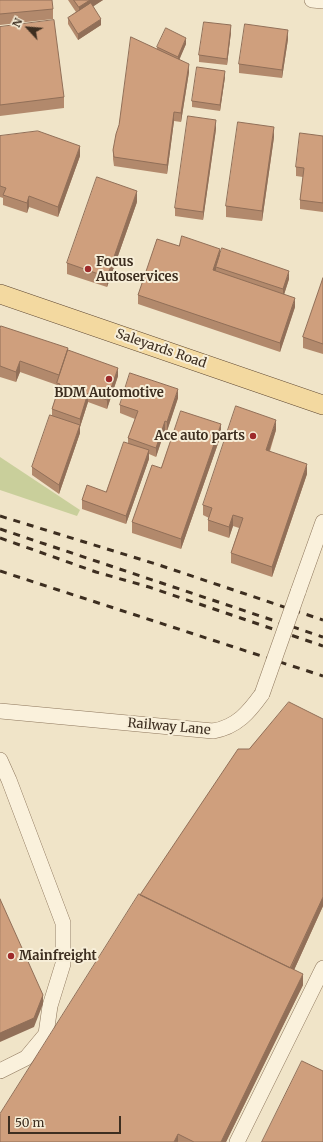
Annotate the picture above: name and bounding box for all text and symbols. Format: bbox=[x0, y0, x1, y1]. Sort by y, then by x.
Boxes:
north arrow bbox=[8, 8, 48, 48]
text: N bbox=[9, 16, 25, 30]
place label: Focus Autoservices bbox=[96, 254, 178, 285]
marker: Focus Autoservices bbox=[83, 264, 93, 274]
street label: Saleyards Road bbox=[114, 326, 208, 372]
marker: BDM Automotive bbox=[104, 374, 114, 384]
place label: BDM Automotive bbox=[54, 385, 164, 401]
place label: Ace auto parts bbox=[155, 428, 245, 444]
marker: Ace auto parts bbox=[248, 431, 258, 441]
street label: Railway Lane bbox=[127, 716, 211, 738]
place label: Mainfreight bbox=[19, 948, 97, 964]
marker: Mainfreight bbox=[6, 951, 16, 961]
scale bar bbox=[10, 1108, 123, 1134]
text: 50 m bbox=[15, 1115, 44, 1130]

